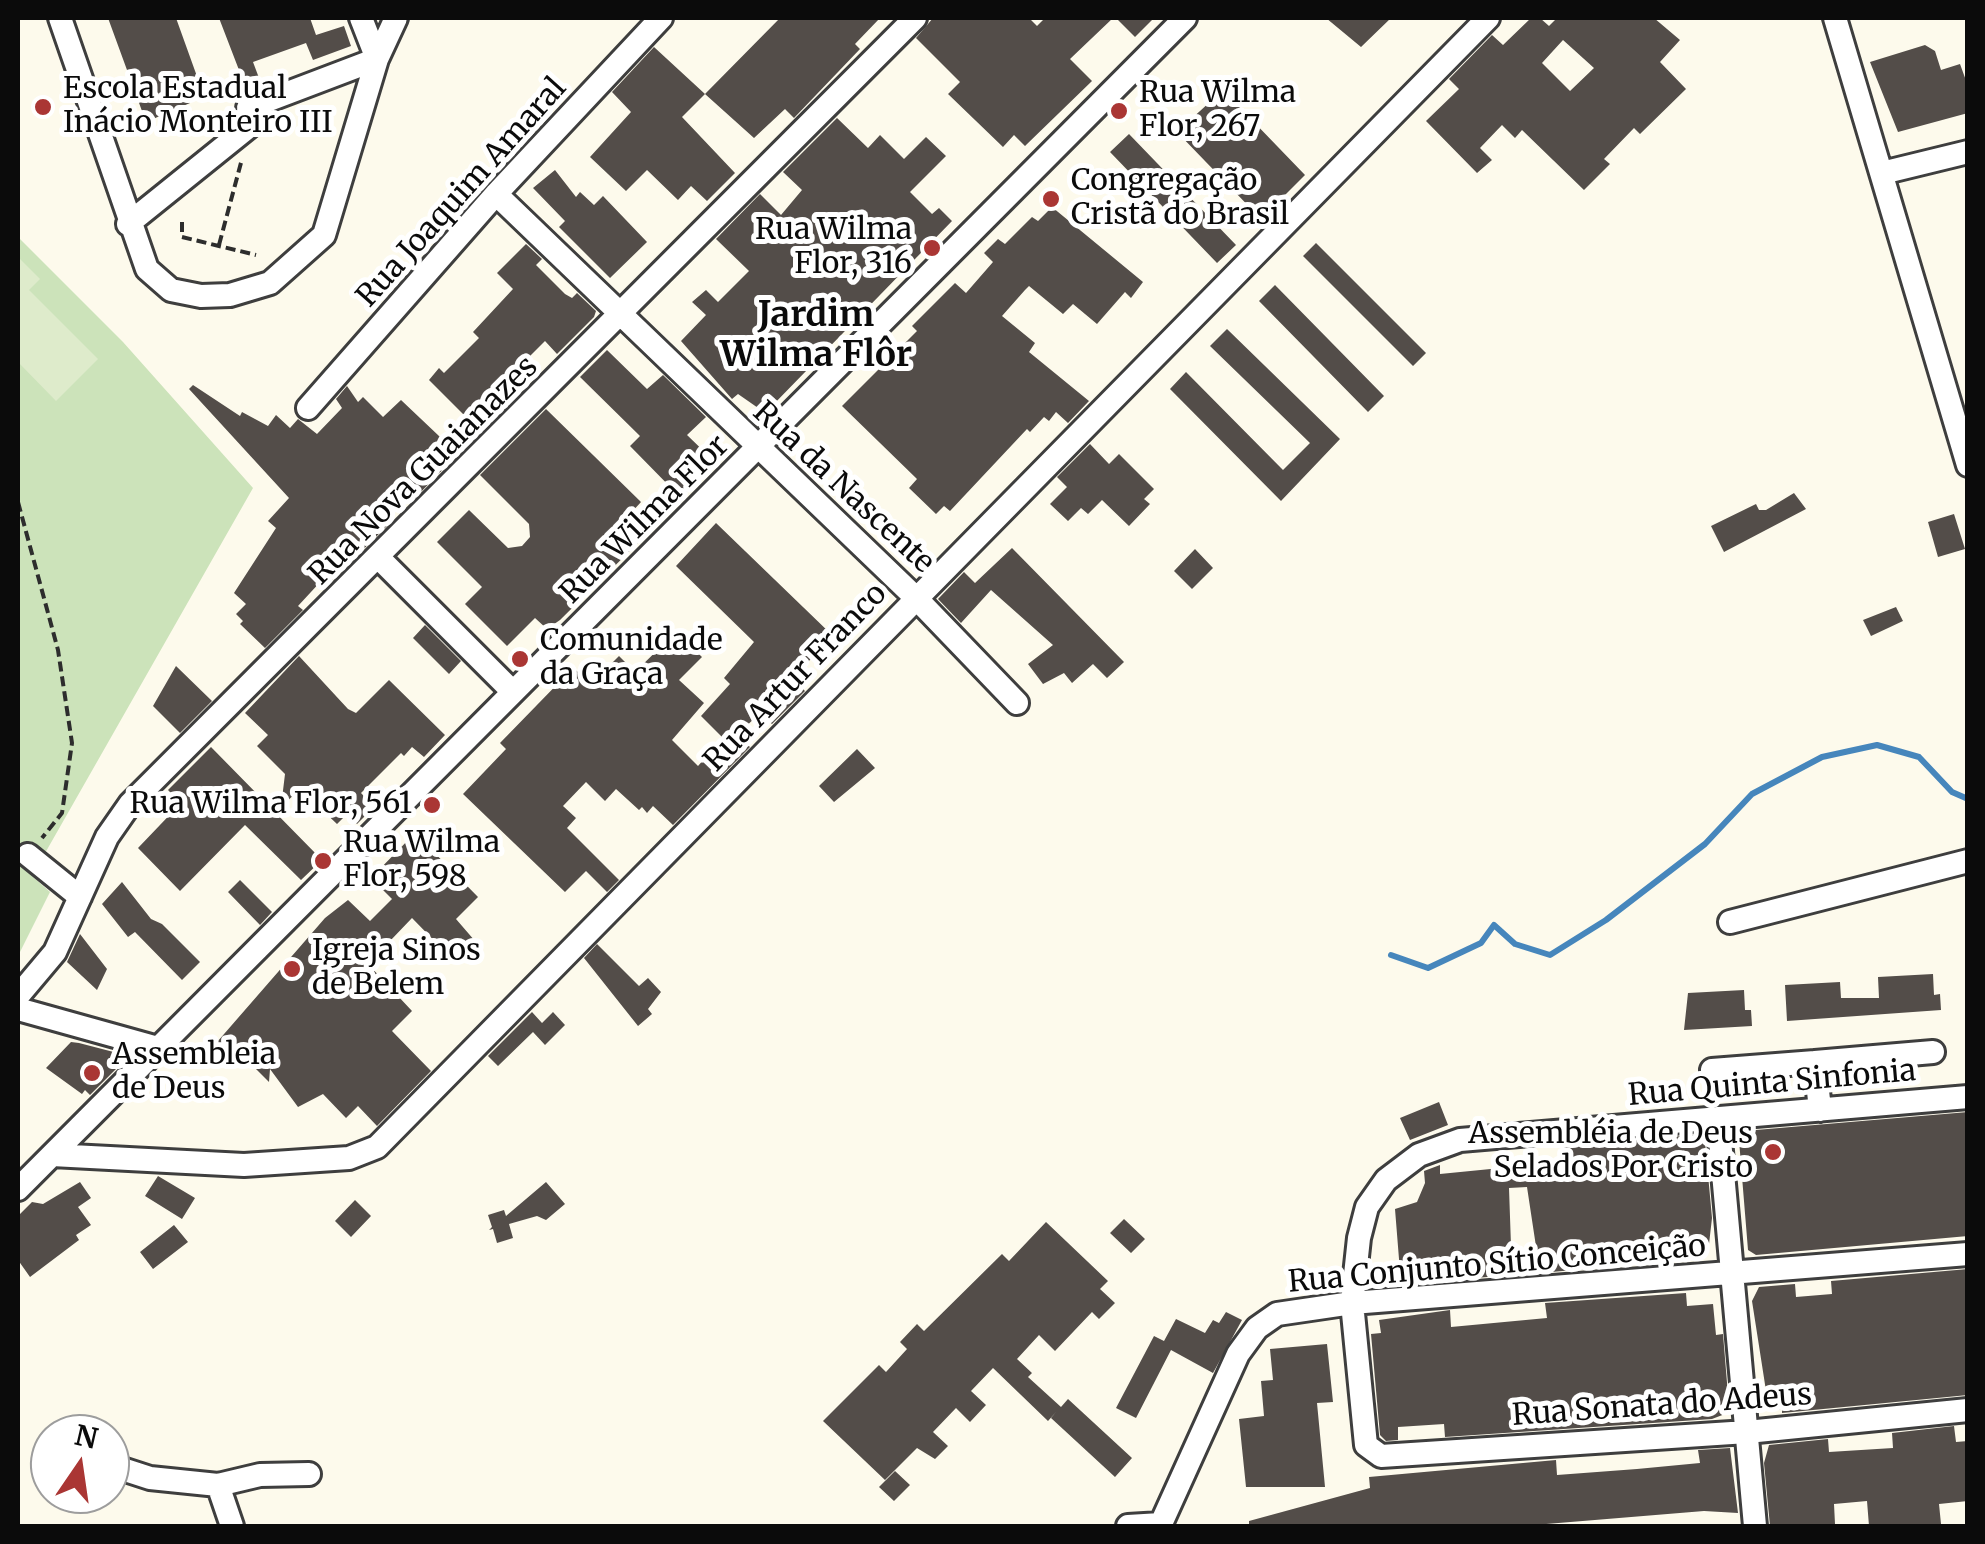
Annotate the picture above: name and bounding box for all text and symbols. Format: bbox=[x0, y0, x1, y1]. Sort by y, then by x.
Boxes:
street label: Rua Joaquim Amaral bbox=[350, 71, 574, 315]
place label: Escola Estadual Inácio Monteiro III bbox=[63, 72, 333, 142]
place label: Rua Wilma Flor, 267 bbox=[1139, 76, 1296, 146]
marker: Escola Estadual Inácio Monteiro III bbox=[32, 96, 54, 118]
marker: Rua Wilma Flor, 267 bbox=[1108, 100, 1130, 122]
place label: Congregação Cristã do Brasil bbox=[1071, 164, 1289, 234]
marker: Congregação Cristã do Brasil bbox=[1040, 188, 1062, 210]
place label: Rua Wilma Flor, 316 bbox=[755, 213, 912, 284]
marker: Rua Wilma Flor, 316 bbox=[921, 237, 943, 259]
district label: Jardim Wilma Flôr bbox=[720, 295, 912, 377]
street label: Rua Nova Guaianazes bbox=[302, 349, 546, 593]
street label: Rua da Nascente bbox=[745, 395, 941, 581]
street label: Rua Wilma Flor bbox=[554, 429, 736, 611]
street label: Rua Artur Franco bbox=[697, 577, 895, 779]
place label: Comunidade da Graça bbox=[540, 624, 723, 694]
marker: Comunidade da Graça bbox=[509, 648, 531, 670]
place label: Rua Wilma Flor, 561 bbox=[130, 787, 412, 823]
marker: Rua Wilma Flor, 561 bbox=[421, 794, 443, 816]
place label: Rua Wilma Flor, 598 bbox=[343, 826, 500, 896]
marker: Rua Wilma Flor, 598 bbox=[312, 850, 334, 872]
place label: Igreja Sinos de Belem bbox=[312, 934, 481, 1004]
marker: Igreja Sinos de Belem bbox=[281, 958, 303, 980]
place label: Assembleia de Deus bbox=[112, 1038, 276, 1108]
street label: Rua Quinta Sinfonia bbox=[1627, 1053, 1917, 1115]
marker: Assembleia de Deus bbox=[81, 1062, 103, 1084]
place label: Assembléia de Deus Selados Por Cristo bbox=[1468, 1117, 1753, 1188]
marker: Assembléia de Deus Selados Por Cristo bbox=[1762, 1141, 1784, 1163]
street label: Rua Conjunto Sítio Conceição bbox=[1287, 1229, 1707, 1301]
street label: Rua Sonata do Adeus bbox=[1511, 1378, 1813, 1434]
north arrow bbox=[30, 1414, 130, 1514]
text: N bbox=[71, 1417, 101, 1457]

